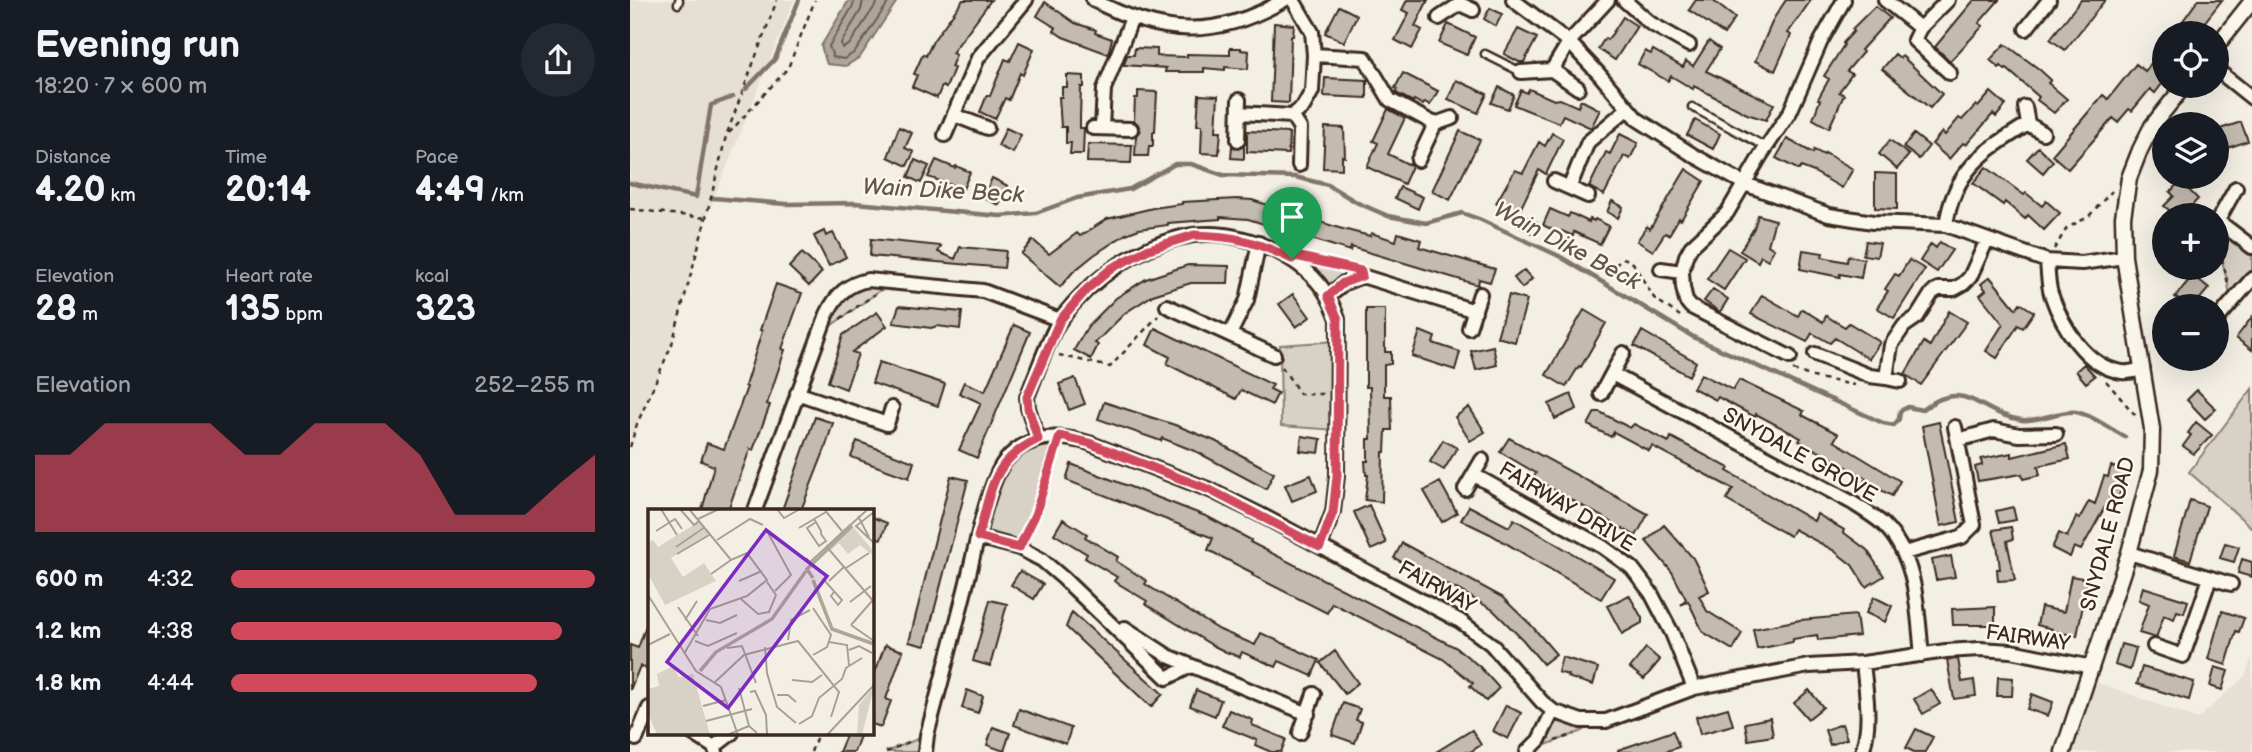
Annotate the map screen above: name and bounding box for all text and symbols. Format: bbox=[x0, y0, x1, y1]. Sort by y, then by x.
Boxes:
map controls bbox=[2152, 21, 2229, 371]
button: locate bbox=[2152, 21, 2229, 98]
text: Evening run bbox=[35, 23, 240, 68]
button: share bbox=[521, 23, 595, 97]
text: 18:20 · 7 × 600 m bbox=[35, 72, 207, 100]
button: layers bbox=[2152, 112, 2229, 189]
text: Distance bbox=[35, 146, 111, 169]
text: Time bbox=[225, 146, 267, 169]
text: Pace bbox=[415, 146, 458, 169]
text: 4.20 bbox=[35, 169, 105, 212]
text: 20:14 bbox=[225, 169, 311, 212]
text: 4:49 bbox=[415, 169, 485, 212]
water label: Wain Dike Beck bbox=[862, 173, 1025, 209]
text: km bbox=[105, 184, 136, 207]
text: /km bbox=[485, 184, 524, 207]
pin bbox=[1262, 187, 1322, 259]
water label: Wain Dike Beck bbox=[1489, 196, 1646, 297]
icon: arrive bbox=[1273, 198, 1311, 236]
button: + bbox=[2152, 203, 2229, 280]
text: Elevation bbox=[35, 265, 114, 288]
text: Heart rate bbox=[225, 265, 313, 288]
text: kcal bbox=[415, 265, 449, 288]
text: 28 bbox=[35, 288, 77, 331]
text: 135 bbox=[225, 288, 280, 331]
text: 323 bbox=[415, 288, 476, 331]
button: − bbox=[2152, 294, 2229, 371]
text: m bbox=[77, 303, 98, 326]
text: bpm bbox=[280, 303, 323, 326]
text: Elevation bbox=[35, 371, 131, 399]
text: 252–255 m bbox=[474, 371, 595, 399]
street label: SNYDALE GROVE bbox=[1718, 402, 1882, 508]
street label: SNYDALE ROAD bbox=[2075, 454, 2141, 614]
street label: FAIRWAY DRIVE bbox=[1494, 457, 1640, 557]
inset map bbox=[648, 509, 873, 734]
street label: FAIRWAY bbox=[1394, 555, 1481, 619]
text: 600 m bbox=[35, 565, 103, 593]
text: 4:32 bbox=[147, 565, 193, 593]
text: 1.2 km bbox=[35, 617, 101, 645]
text: 4:38 bbox=[147, 617, 193, 645]
street label: FAIRWAY bbox=[1984, 620, 2073, 656]
text: 1.8 km bbox=[35, 669, 101, 697]
text: 4:44 bbox=[147, 669, 194, 697]

